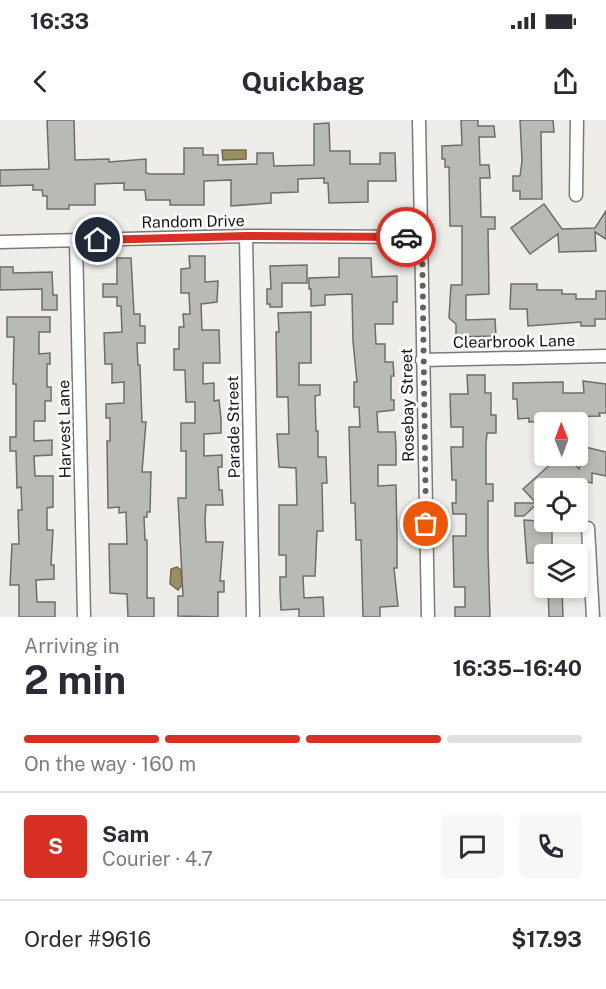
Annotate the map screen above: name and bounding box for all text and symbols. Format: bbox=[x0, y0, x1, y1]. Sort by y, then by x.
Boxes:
text: 16:33 bbox=[30, 8, 89, 34]
icon: back bbox=[24, 65, 57, 98]
text: Quickbag bbox=[241, 65, 365, 97]
icon: share bbox=[549, 65, 582, 98]
courier bbox=[376, 207, 436, 267]
street label: Random Drive bbox=[141, 211, 245, 232]
pin bbox=[72, 214, 123, 265]
icon: car bbox=[390, 221, 423, 254]
icon: home bbox=[81, 223, 114, 256]
street label: Clearbrook Lane bbox=[453, 331, 575, 352]
street label: Rosebay Street bbox=[397, 348, 418, 462]
street label: Parade Street bbox=[223, 375, 244, 479]
street label: Harvest Lane bbox=[54, 380, 75, 478]
north arrow bbox=[534, 412, 588, 466]
map controls bbox=[534, 412, 588, 598]
button: locate bbox=[534, 478, 588, 532]
pin bbox=[400, 498, 451, 549]
icon: bag bbox=[409, 507, 442, 540]
button: layers bbox=[534, 544, 588, 598]
text: Arriving in bbox=[24, 634, 119, 658]
text: 16:35–16:40 bbox=[453, 655, 582, 681]
text: 2 min bbox=[24, 657, 126, 703]
text: On the way · 160 m bbox=[24, 752, 196, 776]
button: chat bbox=[441, 815, 504, 878]
button: phone bbox=[519, 815, 582, 878]
text: Sam bbox=[102, 821, 149, 847]
text: S bbox=[48, 833, 63, 859]
text: Courier · 4.7 bbox=[102, 847, 213, 871]
text: Order #9616 bbox=[24, 926, 151, 952]
text: $17.93 bbox=[511, 926, 582, 952]

